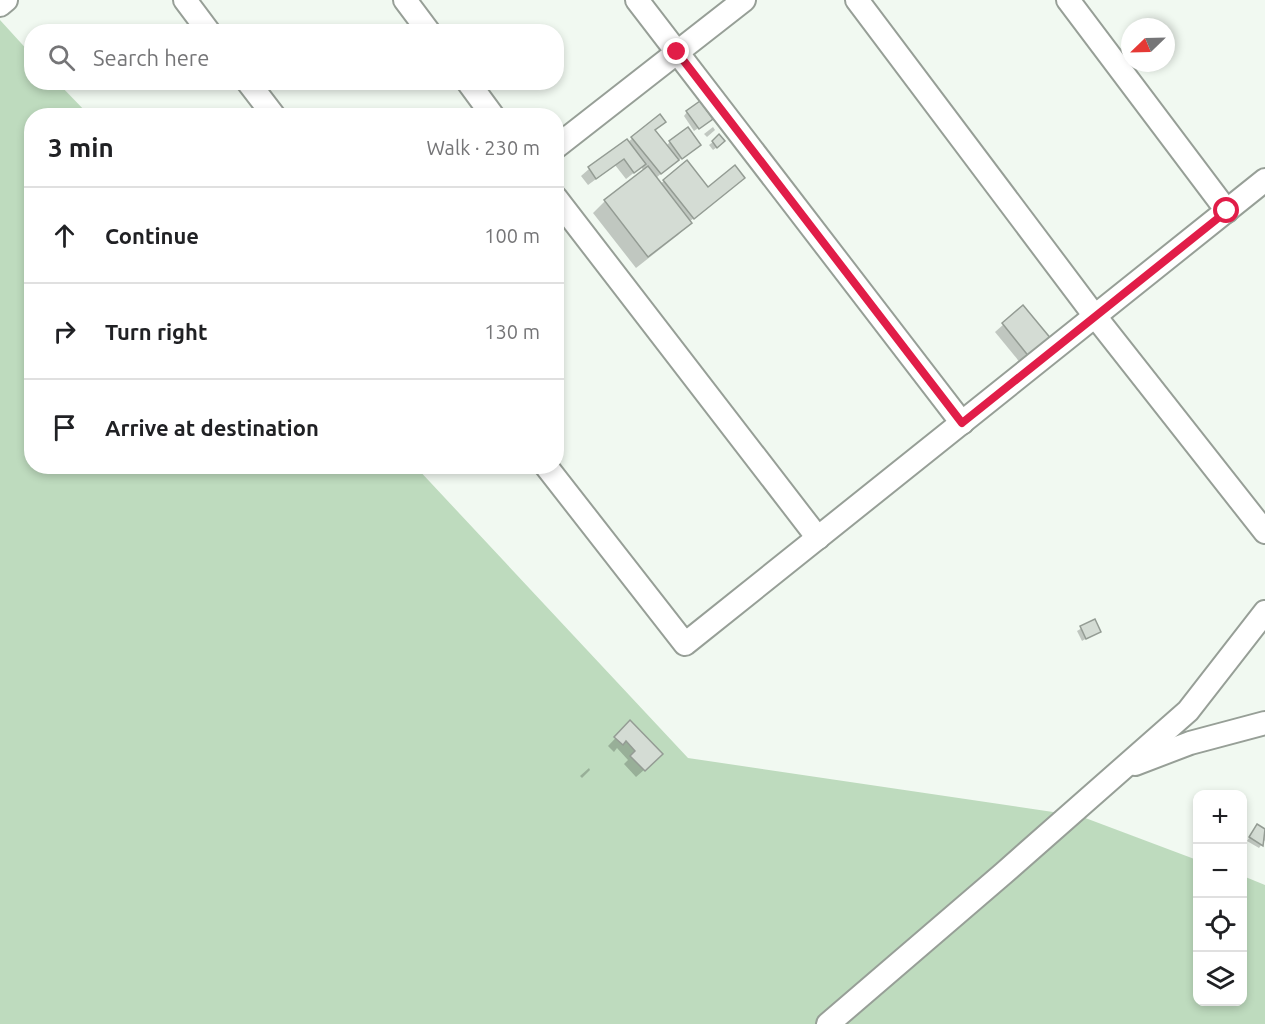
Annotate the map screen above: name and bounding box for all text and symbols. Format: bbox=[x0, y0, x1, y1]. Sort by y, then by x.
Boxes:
north arrow bbox=[1121, 18, 1175, 72]
search box bbox=[24, 24, 564, 90]
route end bbox=[663, 38, 689, 64]
icon: search bbox=[45, 41, 78, 74]
text: Search here bbox=[93, 45, 209, 70]
text: 3 min bbox=[48, 133, 114, 162]
text: Walk · 230 m bbox=[427, 136, 540, 159]
route start bbox=[1213, 197, 1239, 223]
icon: ahead bbox=[48, 219, 81, 252]
text: Continue bbox=[105, 223, 199, 248]
text: 100 m bbox=[484, 224, 540, 247]
icon: right bbox=[48, 315, 81, 348]
text: Turn right bbox=[105, 319, 207, 344]
text: 130 m bbox=[484, 320, 540, 343]
icon: arrive bbox=[48, 411, 81, 444]
text: Arrive at destination bbox=[105, 415, 319, 440]
map controls bbox=[1193, 790, 1247, 1006]
button: + bbox=[1193, 790, 1247, 844]
button: − bbox=[1193, 844, 1247, 898]
button: locate bbox=[1193, 898, 1247, 952]
button: layers bbox=[1193, 952, 1247, 1006]

